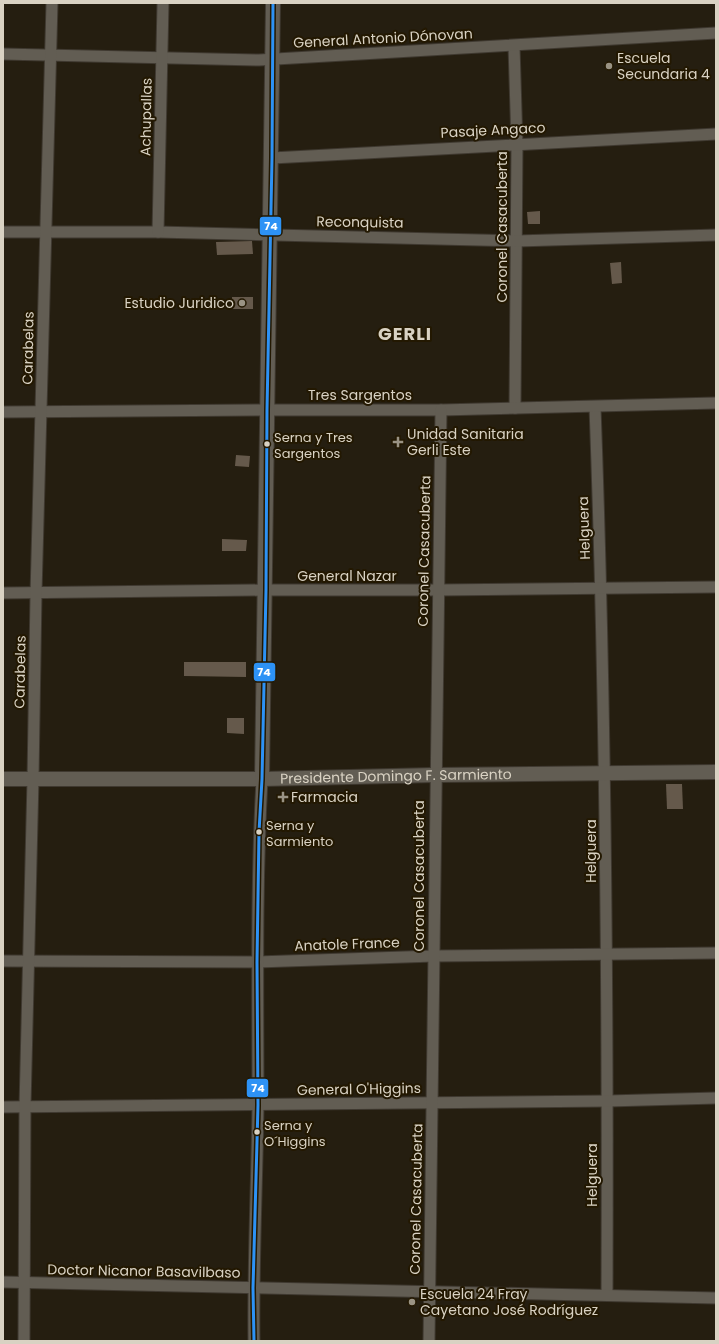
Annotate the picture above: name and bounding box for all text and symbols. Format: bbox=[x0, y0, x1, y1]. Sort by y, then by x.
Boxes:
street label: General Antonio Dónovan bbox=[293, 23, 473, 53]
place label: Escuela Secundaria 4 bbox=[617, 48, 710, 84]
marker: Escuela Secundaria 4 bbox=[604, 61, 614, 71]
street label: Achupallas bbox=[135, 78, 157, 156]
street label: Pasaje Angaco bbox=[440, 117, 546, 143]
street label: Coronel Casacuberta bbox=[492, 151, 512, 303]
street label: Reconquista bbox=[316, 211, 404, 233]
line badge: 74 bbox=[259, 216, 282, 236]
text: 74 bbox=[264, 218, 278, 234]
place label: Estudio Juridico bbox=[124, 293, 234, 313]
marker: Estudio Juridico bbox=[237, 298, 247, 308]
street label: Carabelas bbox=[17, 311, 39, 385]
district label: GERLI bbox=[378, 321, 432, 346]
street label: Tres Sargentos bbox=[308, 385, 412, 405]
place label: Unidad Sanitaria Gerli Este bbox=[407, 424, 524, 460]
place label: Serna y Tres Sargentos bbox=[274, 428, 353, 463]
marker: Unidad Sanitaria Gerli Este bbox=[392, 436, 404, 448]
marker: Serna y Tres Sargentos bbox=[262, 439, 272, 449]
street label: Coronel Casacuberta bbox=[413, 475, 435, 627]
street label: Helguera bbox=[573, 496, 595, 560]
street label: General Nazar bbox=[297, 566, 397, 586]
street label: Carabelas bbox=[9, 635, 31, 709]
line badge: 74 bbox=[253, 662, 276, 682]
text: 74 bbox=[257, 664, 271, 680]
street label: Presidente Domingo F. Sarmiento bbox=[280, 764, 512, 789]
place label: Farmacia bbox=[291, 787, 358, 807]
marker: Farmacia bbox=[278, 792, 288, 802]
street label: Coronel Casacuberta bbox=[409, 800, 429, 952]
place label: Serna y Sarmiento bbox=[266, 816, 333, 851]
street label: Helguera bbox=[581, 819, 601, 883]
marker: Serna y Sarmiento bbox=[254, 827, 264, 837]
street label: Anatole France bbox=[294, 932, 400, 956]
line badge: 74 bbox=[246, 1078, 269, 1098]
street label: General O'Higgins bbox=[297, 1078, 421, 1100]
text: 74 bbox=[251, 1080, 265, 1096]
place label: Serna y O´Higgins bbox=[264, 1116, 326, 1151]
street label: Coronel Casacuberta bbox=[405, 1123, 427, 1275]
marker: Serna y O´Higgins bbox=[252, 1127, 262, 1137]
street label: Helguera bbox=[582, 1143, 602, 1207]
street label: Doctor Nicanor Basavilbaso bbox=[47, 1259, 241, 1283]
place label: Escuela 24 Fray Cayetano José Rodríguez bbox=[420, 1284, 598, 1320]
marker: Escuela 24 Fray Cayetano José Rodríguez bbox=[407, 1297, 417, 1307]

